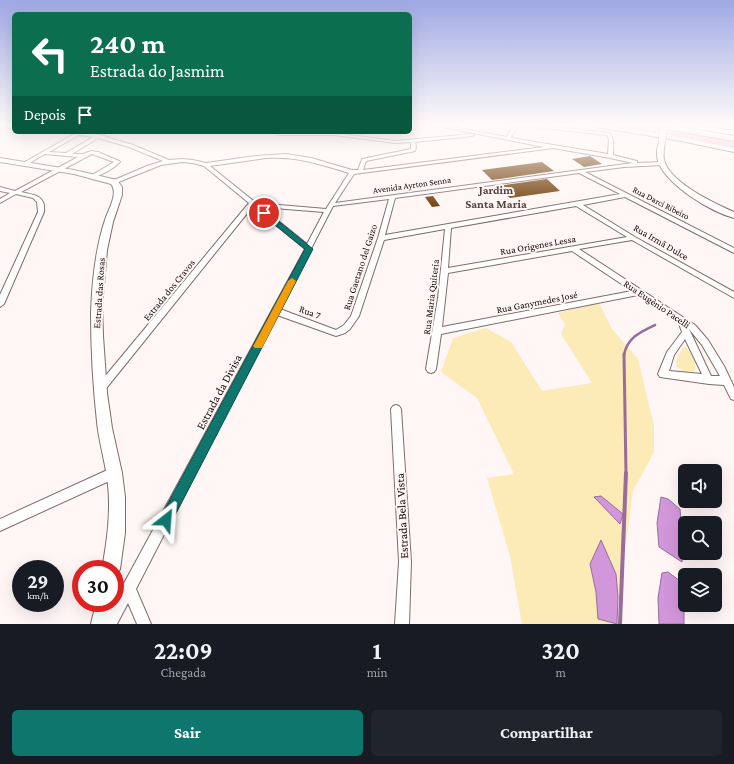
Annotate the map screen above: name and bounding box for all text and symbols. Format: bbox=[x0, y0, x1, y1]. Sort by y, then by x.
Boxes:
icon: left bbox=[24, 28, 76, 80]
text: 240 m bbox=[90, 28, 165, 59]
text: Estrada do Jasmim bbox=[90, 61, 225, 81]
icon: arrive bbox=[74, 104, 96, 126]
text: Depois bbox=[24, 107, 66, 123]
street label: Avenida Ayrton Senna bbox=[372, 175, 452, 195]
district label: Jardim Santa Maria bbox=[465, 183, 527, 211]
street label: Rua Darci Ribeiro bbox=[631, 184, 691, 222]
pin bbox=[247, 196, 281, 230]
icon: arrive bbox=[253, 202, 275, 224]
street label: Rua Irmã Dulce bbox=[632, 222, 691, 262]
street label: Rua Gaetano del Gaizo bbox=[341, 223, 379, 311]
street label: Rua Origenes Lessa bbox=[499, 233, 577, 257]
street label: Estrada das Rosas bbox=[91, 257, 107, 329]
street label: Estrada dos Cravos bbox=[141, 257, 197, 323]
street label: Rua Maria Quiteria bbox=[421, 258, 441, 335]
street label: Rua Eugênio Pacelli bbox=[622, 278, 693, 331]
street label: Rua Ganymedes José bbox=[496, 289, 579, 315]
street label: Rua 7 bbox=[298, 303, 323, 321]
street label: Estrada da Divisa bbox=[193, 352, 245, 432]
map controls bbox=[678, 464, 722, 612]
button: sound bbox=[678, 464, 722, 508]
street label: Estrada Bela Vista bbox=[393, 472, 411, 559]
position arrow bbox=[145, 499, 187, 541]
button: search bbox=[678, 516, 722, 560]
speed limit sign: 30 bbox=[72, 560, 124, 612]
button: layers bbox=[678, 568, 722, 612]
text: 29 bbox=[27, 570, 49, 592]
text: km/h bbox=[27, 590, 49, 601]
text: 22:09 bbox=[154, 637, 213, 664]
text: 1 bbox=[373, 637, 382, 664]
text: 320 bbox=[542, 637, 580, 664]
text: Chegada bbox=[161, 665, 206, 680]
text: min bbox=[367, 665, 388, 680]
text: m bbox=[556, 665, 566, 680]
button: Sair bbox=[12, 710, 363, 756]
button: Compartilhar bbox=[371, 710, 722, 756]

